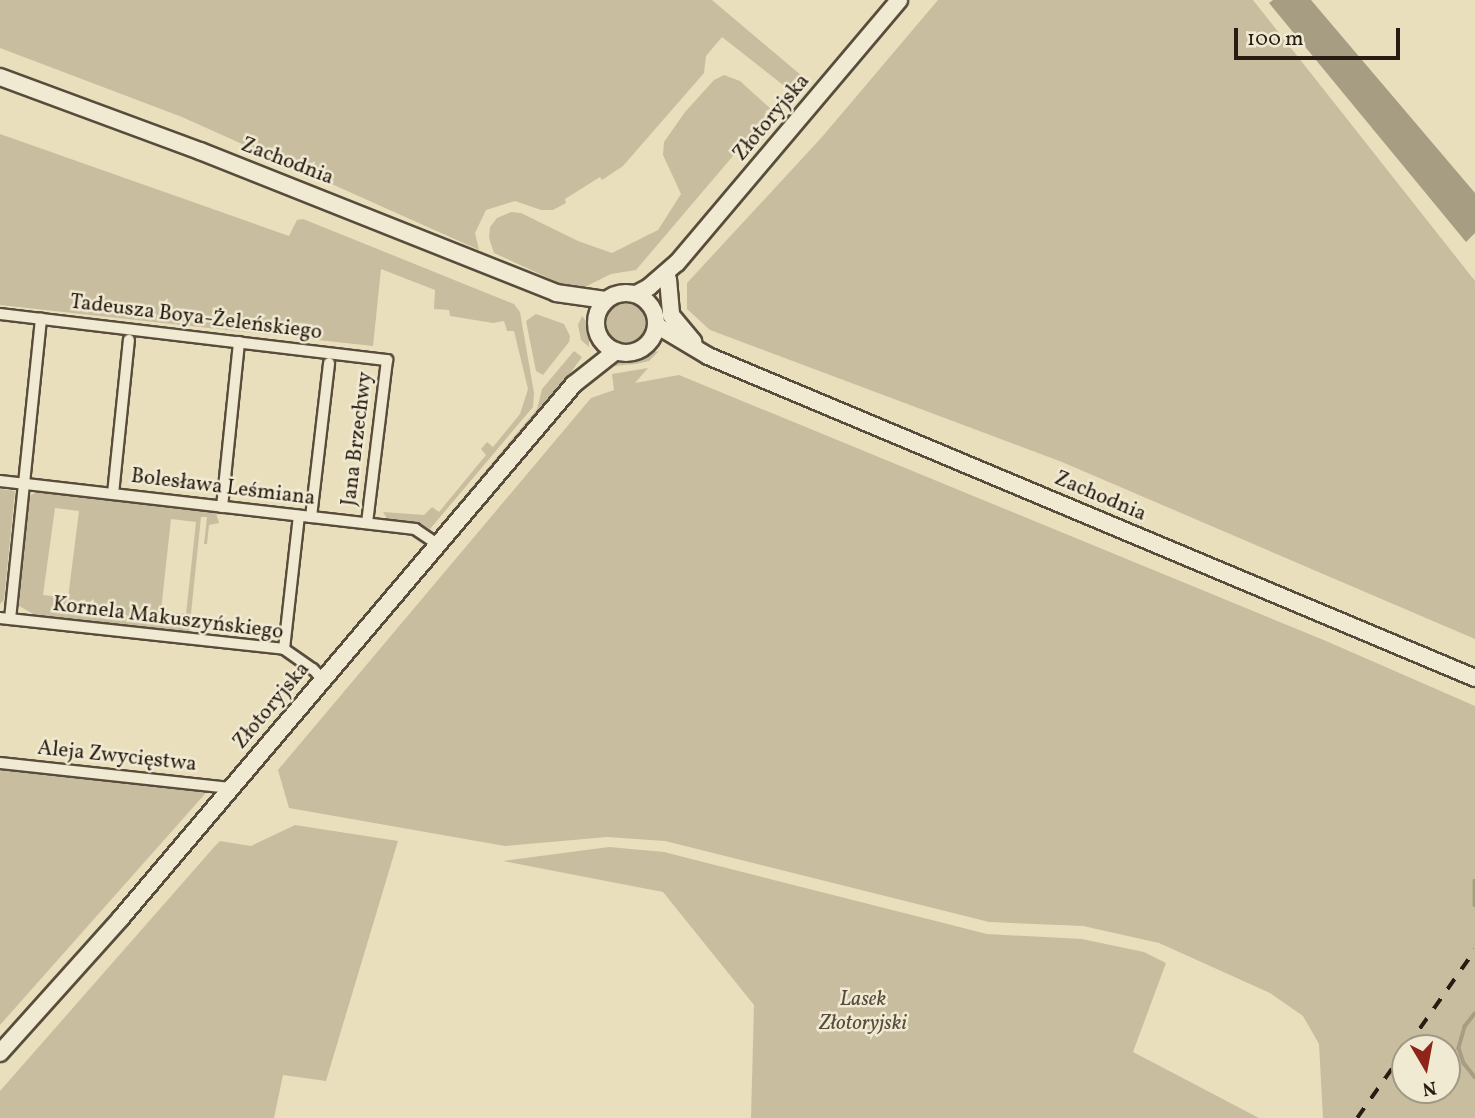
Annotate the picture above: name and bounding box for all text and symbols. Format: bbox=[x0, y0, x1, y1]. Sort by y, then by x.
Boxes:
scale bar bbox=[1237, 14, 1403, 58]
text: 100 m bbox=[1247, 25, 1304, 54]
street label: Złotoryjska bbox=[728, 69, 816, 167]
street label: Zachodnia bbox=[237, 133, 337, 191]
street label: Tadeusza Boya-Żeleńskiego bbox=[69, 290, 323, 346]
street label: Jana Brzechwy bbox=[337, 370, 379, 508]
street label: Bolesława Leśmiana bbox=[129, 464, 317, 512]
street label: Zachodnia bbox=[1050, 466, 1150, 528]
street label: Kornela Makuszyńskiego bbox=[51, 592, 285, 646]
street label: Złotoryjska bbox=[228, 657, 316, 755]
street label: Aleja Zwycięstwa bbox=[36, 736, 198, 778]
park label: Lasek Złotoryjski bbox=[819, 987, 907, 1037]
north arrow bbox=[1391, 1034, 1461, 1104]
text: N bbox=[1420, 1074, 1438, 1102]

